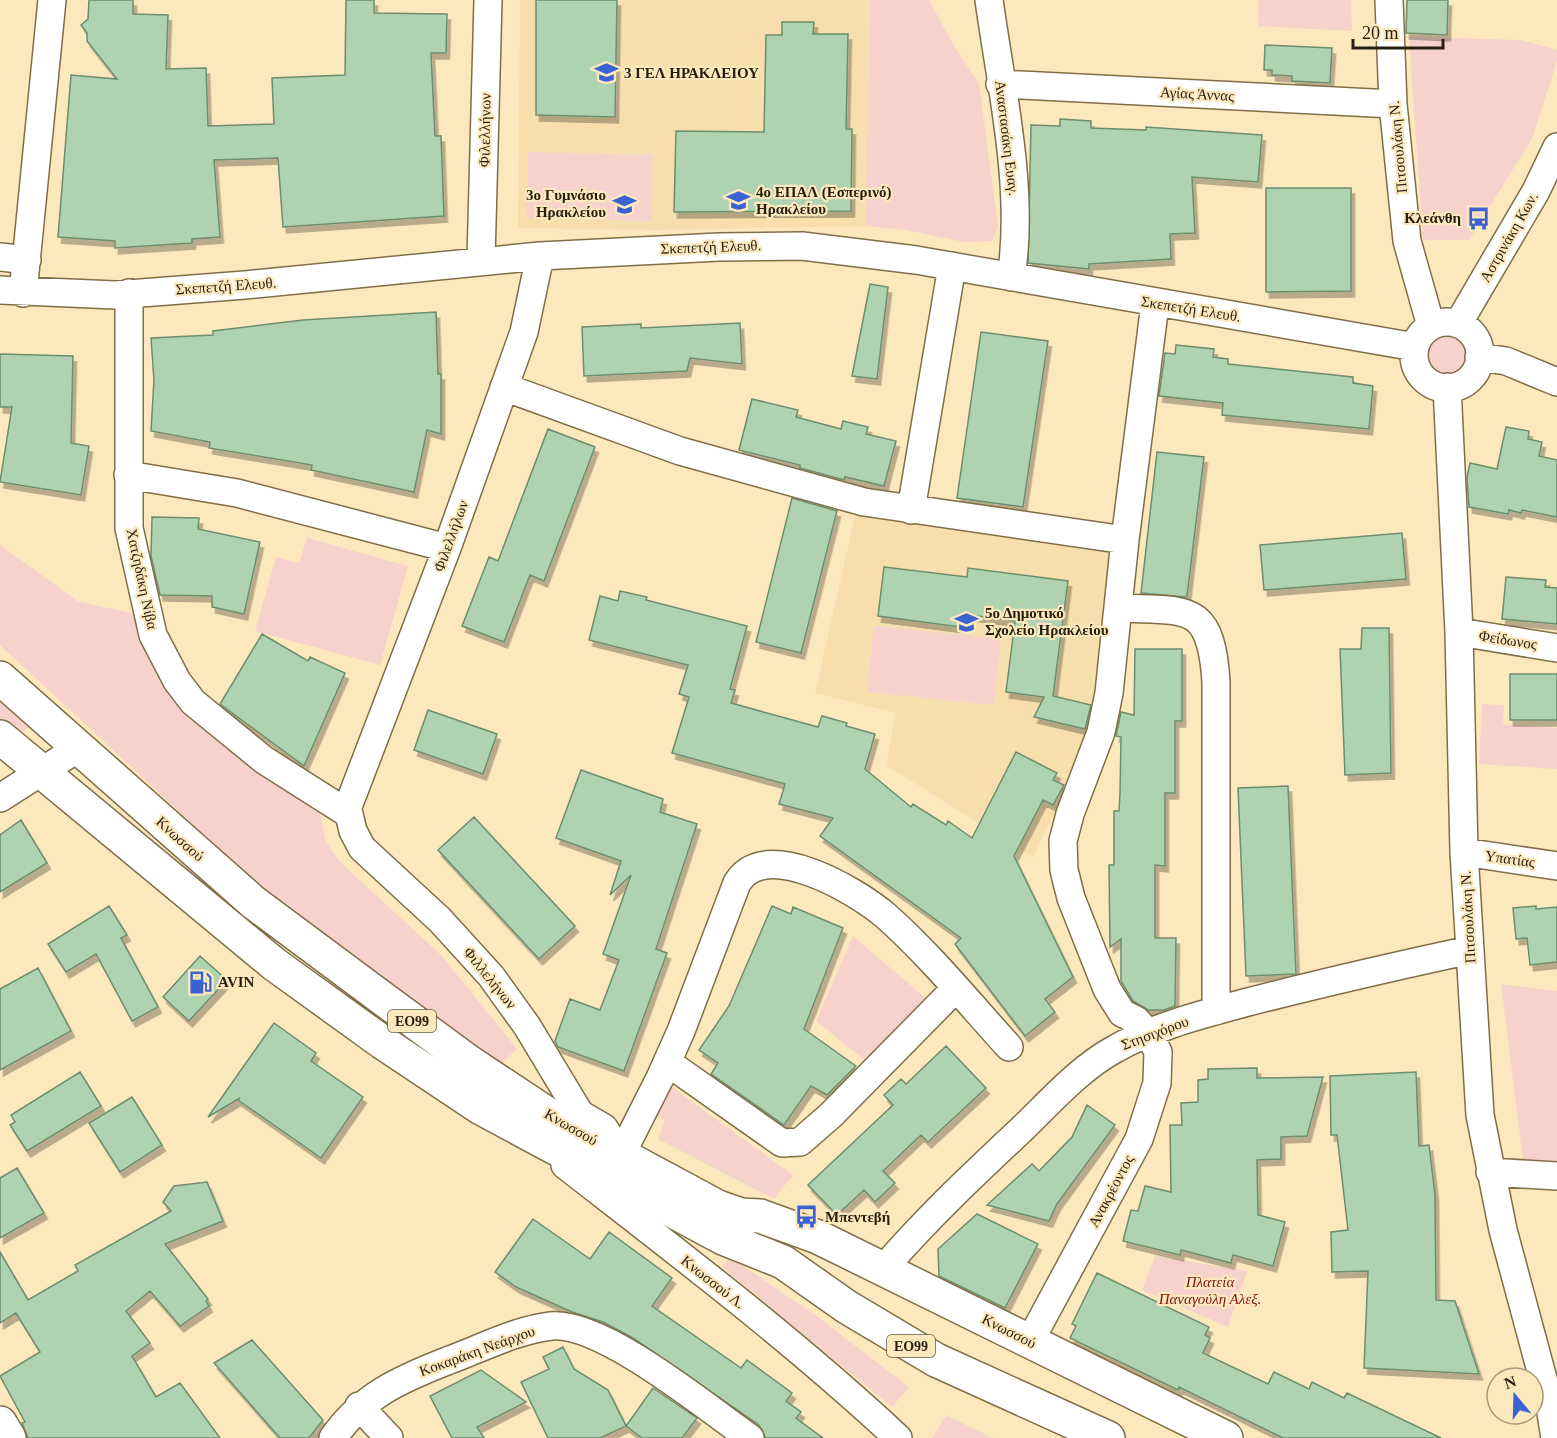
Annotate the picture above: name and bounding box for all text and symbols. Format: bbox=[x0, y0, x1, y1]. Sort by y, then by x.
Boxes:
scale bar bbox=[1353, 12, 1443, 50]
text: 20 m bbox=[1362, 23, 1399, 43]
school or university icon: 3 ΓΕΛ ΗΡΑΚΛΕΙΟΥ bbox=[593, 60, 619, 86]
place label: 3 ΓΕΛ ΗΡΑΚΛΕΙΟΥ bbox=[624, 65, 759, 81]
street label: Αναστασάκη Ευαγ. bbox=[992, 79, 1022, 197]
street label: Αγίας Άννας bbox=[1159, 84, 1235, 104]
street label: Φιλελλήνων bbox=[476, 93, 494, 167]
street label: Πιτσουλάκη Ν. bbox=[1386, 100, 1410, 194]
place label: 4o ΕΠΑΛ (Εσπερινό) Ηρακλείου bbox=[756, 184, 891, 217]
place label: 3ο Γυμνάσιο Ηρακλείου bbox=[526, 187, 606, 220]
school or university icon: 4o ΕΠΑΛ (Εσπερινό) Ηρακλείου bbox=[725, 188, 751, 214]
street label: Αστρινάκη Κων. bbox=[1477, 189, 1541, 285]
school or university icon: 3ο Γυμνάσιο Ηρακλείου bbox=[611, 191, 637, 217]
bus stop icon: Κλεάνθη bbox=[1466, 205, 1492, 231]
place label: Κλεάνθη bbox=[1404, 210, 1461, 226]
street label: Σκεπετζή Ελευθ. bbox=[660, 237, 762, 257]
street label: Σκεπετζή Ελευθ. bbox=[175, 275, 277, 297]
street label: Σκεπετζή Ελευθ. bbox=[1140, 293, 1242, 325]
street label: Φιλελλήλων bbox=[431, 498, 471, 574]
street label: Χατζηδάκη Νίβα bbox=[124, 527, 161, 631]
place label: 5ο Δημοτικό Σχολείο Ηρακλείου bbox=[985, 605, 1109, 638]
school or university icon: 5ο Δημοτικό Σχολείο Ηρακλείου bbox=[954, 609, 980, 635]
street label: Φείδωνος bbox=[1478, 628, 1538, 652]
street label: Κνωσσού bbox=[153, 813, 207, 865]
street label: Υπατίας bbox=[1484, 848, 1536, 870]
street label: Πιτσουλάκη Ν. bbox=[1458, 870, 1478, 964]
street label: Φιλλελήνων bbox=[460, 944, 520, 1012]
fuel station icon: AVIN bbox=[187, 969, 213, 995]
place label: AVIN bbox=[218, 974, 255, 990]
road number: ΕΟ99 bbox=[388, 1010, 436, 1032]
street label: Στησιχόρου bbox=[1119, 1013, 1191, 1053]
street label: Κνωσσού bbox=[542, 1105, 600, 1149]
street label: Ανακρέοντος bbox=[1085, 1152, 1137, 1230]
bus stop icon: Μπεντεβή bbox=[794, 1204, 820, 1230]
place label: Μπεντεβή bbox=[825, 1209, 890, 1225]
street label: Κνωσσού Λ. bbox=[678, 1252, 748, 1312]
park label: Πλατεία Παναγούλη Αλεξ. bbox=[1158, 1274, 1261, 1307]
street label: Κνωσσού bbox=[979, 1311, 1039, 1351]
street label: Κοκαράκη Νεάρχου bbox=[417, 1323, 537, 1379]
road number: ΕΟ99 bbox=[887, 1335, 935, 1357]
north arrow bbox=[1485, 1366, 1545, 1426]
text: N bbox=[1502, 1372, 1519, 1392]

